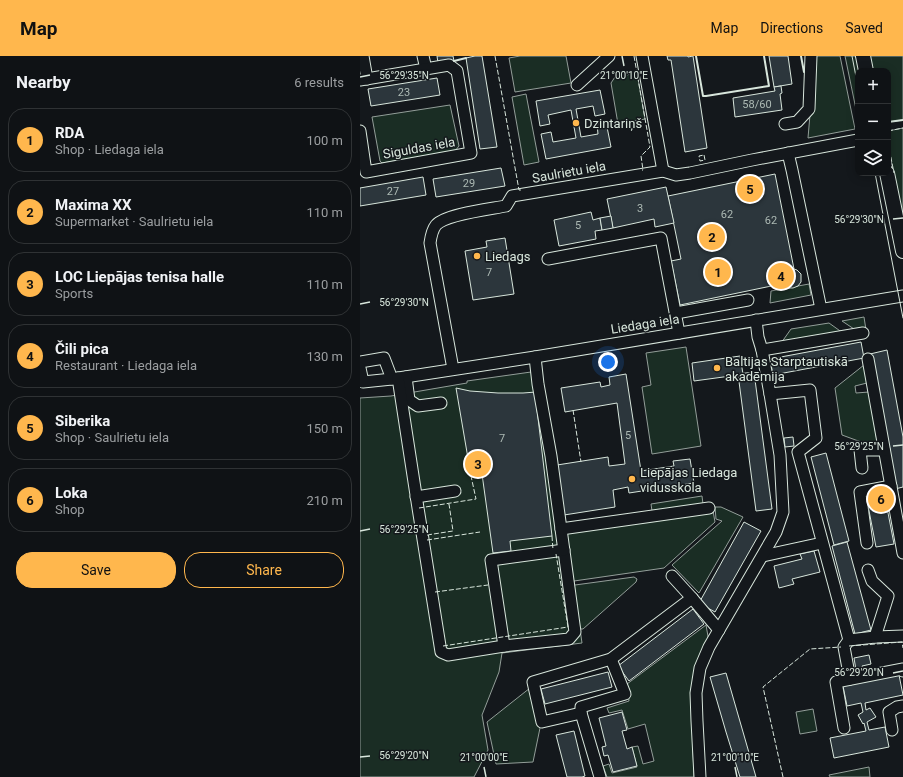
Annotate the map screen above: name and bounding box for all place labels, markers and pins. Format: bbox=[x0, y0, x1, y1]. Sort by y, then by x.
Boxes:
place label: Dzintariņš bbox=[584, 116, 642, 132]
marker: Dzintariņš bbox=[571, 118, 581, 128]
pin: 5 bbox=[737, 174, 763, 204]
pin: 2 bbox=[699, 222, 725, 252]
place label: Liedags bbox=[485, 249, 531, 264]
marker: Liedags bbox=[472, 251, 482, 261]
pin: 1 bbox=[705, 257, 731, 287]
pin: 4 bbox=[768, 261, 794, 291]
place label: Baltijas Starptautiskā akadēmija bbox=[725, 354, 848, 384]
marker: Baltijas Starptautiskā akadēmija bbox=[712, 363, 722, 373]
pin: 3 bbox=[465, 449, 491, 479]
place label: Liepājas Liedaga vidusskola bbox=[640, 465, 737, 495]
marker: Liepājas Liedaga vidusskola bbox=[627, 474, 637, 484]
pin: 6 bbox=[868, 484, 894, 514]

